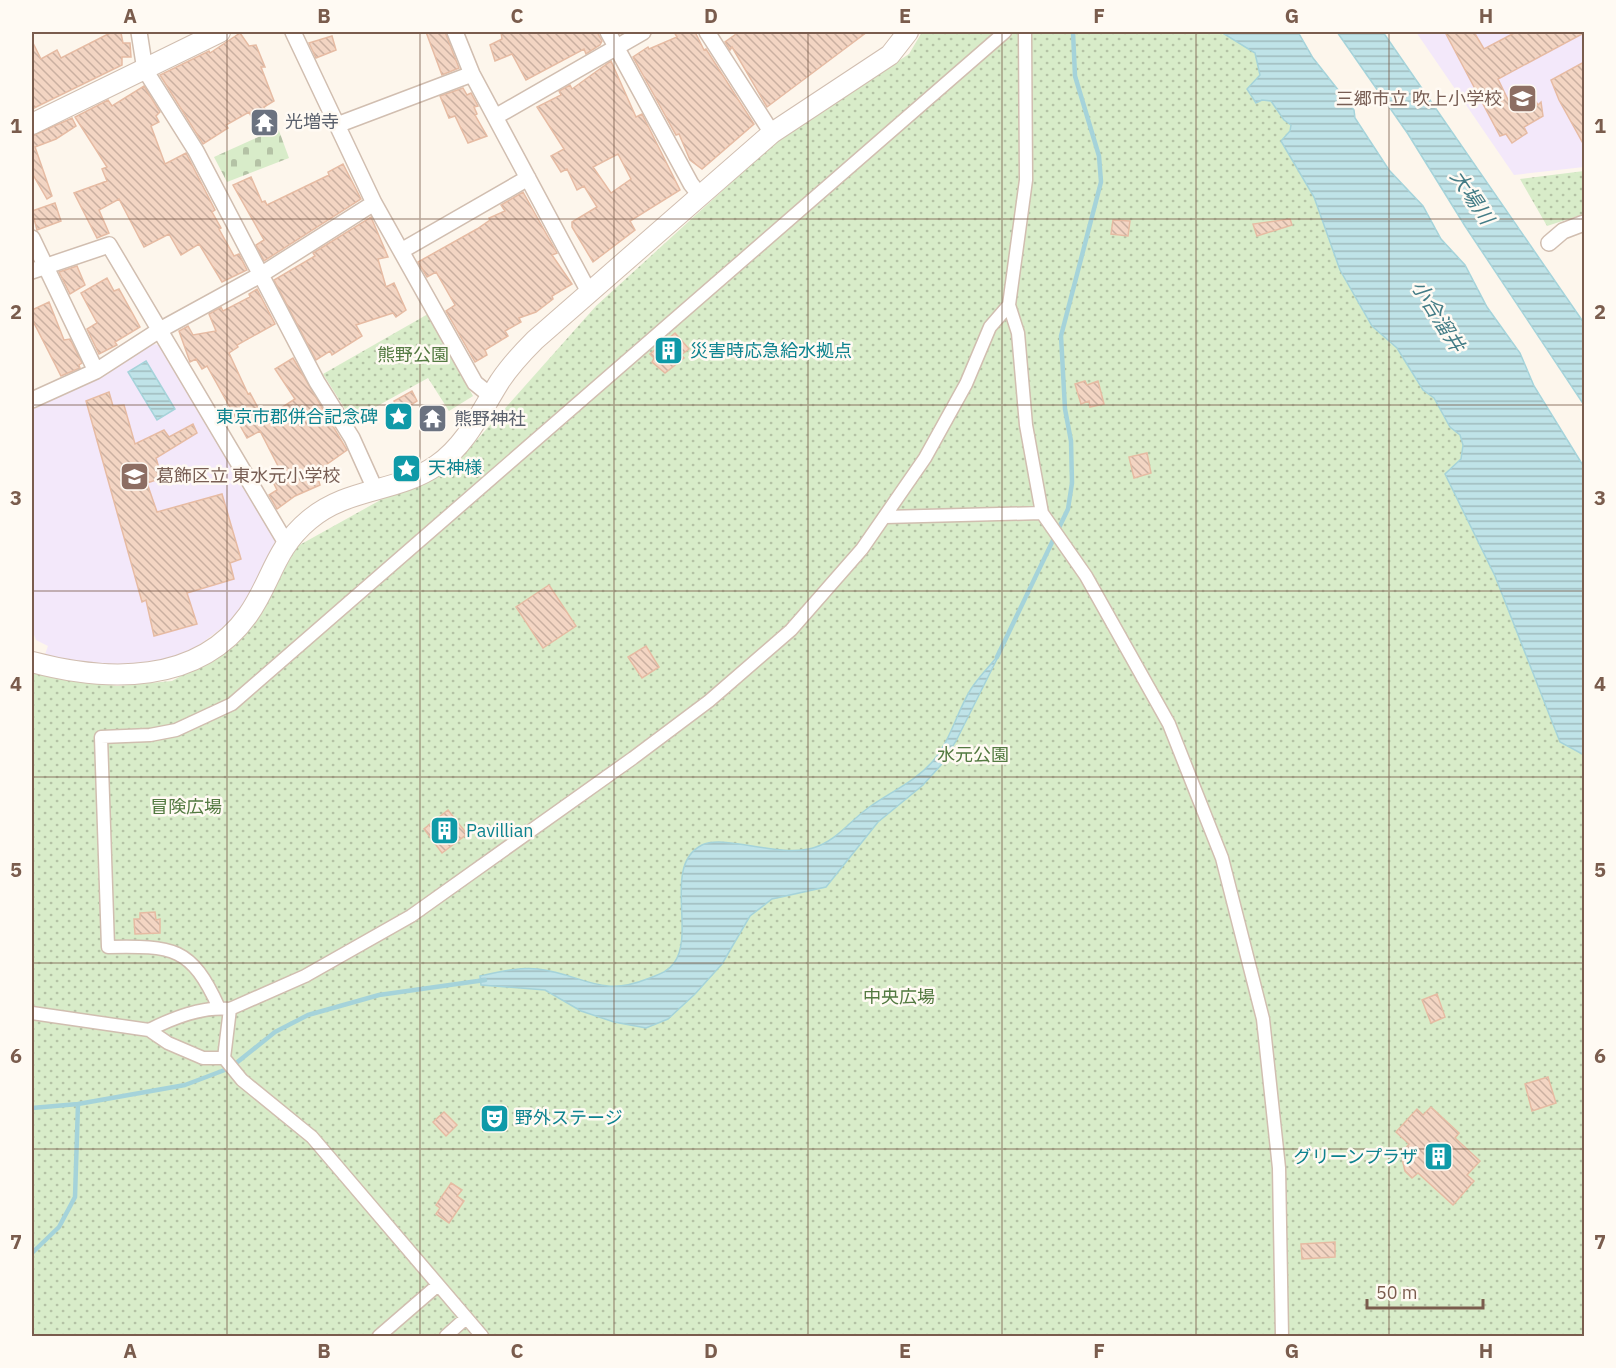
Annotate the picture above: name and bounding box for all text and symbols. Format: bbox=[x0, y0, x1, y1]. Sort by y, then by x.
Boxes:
text: A bbox=[123, 2, 137, 29]
text: B bbox=[317, 2, 331, 29]
text: C bbox=[510, 2, 524, 29]
text: D bbox=[704, 2, 718, 29]
text: E bbox=[899, 2, 911, 29]
text: F bbox=[1093, 2, 1105, 29]
text: G bbox=[1285, 2, 1299, 29]
text: H bbox=[1479, 2, 1493, 29]
school or university icon: 三郷市立 吹上小学校 bbox=[1507, 83, 1539, 115]
place label: 三郷市立 吹上小学校 bbox=[1336, 87, 1502, 110]
temple icon: 光増寺 bbox=[248, 106, 280, 138]
place label: 光増寺 bbox=[285, 110, 339, 133]
text: 1 bbox=[10, 112, 22, 139]
text: 1 bbox=[1594, 112, 1606, 139]
water label: 大場川 bbox=[1444, 164, 1502, 231]
water label: 小合溜井 bbox=[1406, 275, 1472, 359]
text: 2 bbox=[10, 298, 22, 325]
text: 2 bbox=[1594, 298, 1606, 325]
building icon: 災害時応急給水拠点 bbox=[653, 335, 685, 367]
place label: 災害時応急給水拠点 bbox=[690, 339, 852, 362]
park label: 熊野公園 bbox=[377, 343, 449, 366]
place icon: 東京市郡併合記念碑 bbox=[383, 401, 415, 433]
temple icon: 熊野神社 bbox=[417, 403, 449, 435]
place label: 東京市郡併合記念碑 bbox=[216, 405, 378, 428]
place label: 熊野神社 bbox=[454, 407, 526, 430]
place icon: 天神様 bbox=[391, 452, 423, 484]
place label: 天神様 bbox=[428, 456, 482, 479]
school or university icon: 葛飾区立 東水元小学校 bbox=[119, 460, 151, 492]
place label: 葛飾区立 東水元小学校 bbox=[156, 464, 340, 487]
text: 3 bbox=[10, 484, 22, 511]
text: 3 bbox=[1594, 484, 1606, 511]
text: 4 bbox=[10, 670, 22, 697]
text: 4 bbox=[1594, 670, 1606, 697]
park label: 水元公園 bbox=[937, 743, 1009, 766]
park label: 冒険広場 bbox=[150, 795, 222, 818]
building icon: Pavillian bbox=[429, 815, 461, 847]
place label: Pavillian bbox=[466, 819, 534, 842]
text: 5 bbox=[10, 856, 22, 883]
text: 5 bbox=[1594, 856, 1606, 883]
park label: 中央広場 bbox=[863, 985, 935, 1008]
text: 6 bbox=[10, 1042, 22, 1069]
text: 6 bbox=[1594, 1042, 1606, 1069]
theatre icon: 野外ステージ bbox=[478, 1102, 510, 1134]
place label: 野外ステージ bbox=[515, 1106, 623, 1129]
building icon: グリーンプラザ bbox=[1423, 1141, 1455, 1173]
place label: グリーンプラザ bbox=[1293, 1145, 1418, 1168]
text: 7 bbox=[10, 1228, 22, 1255]
text: 7 bbox=[1594, 1228, 1606, 1255]
scale bar bbox=[1367, 1272, 1482, 1310]
text: 50 m bbox=[1376, 1281, 1418, 1304]
text: A bbox=[123, 1337, 137, 1364]
text: B bbox=[317, 1337, 331, 1364]
text: C bbox=[510, 1337, 524, 1364]
text: D bbox=[704, 1337, 718, 1364]
text: E bbox=[899, 1337, 911, 1364]
text: F bbox=[1093, 1337, 1105, 1364]
text: G bbox=[1285, 1337, 1299, 1364]
text: H bbox=[1479, 1337, 1493, 1364]

